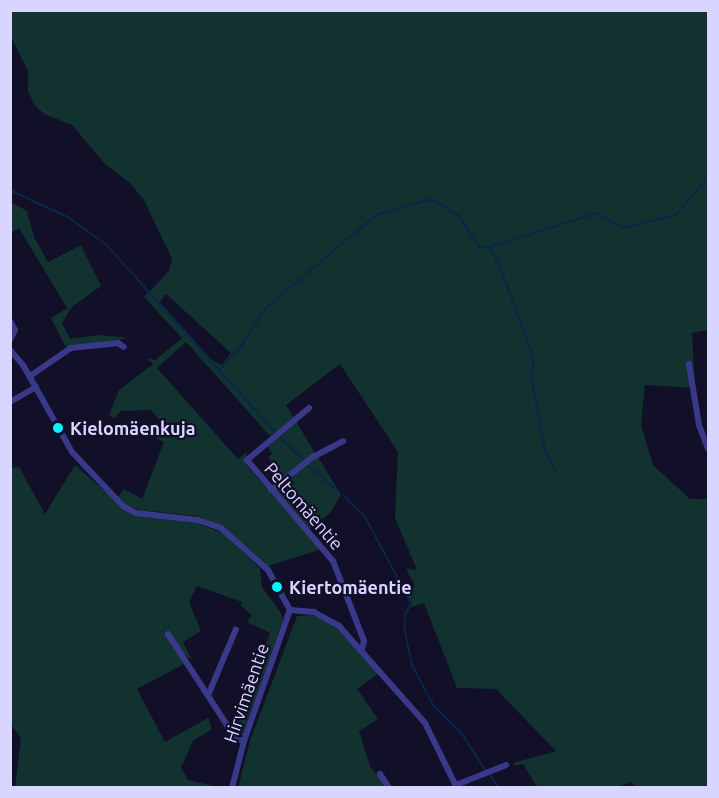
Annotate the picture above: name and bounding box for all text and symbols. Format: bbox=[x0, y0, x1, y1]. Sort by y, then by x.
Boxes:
place label: Kielomäenkuja bbox=[70, 417, 196, 439]
marker: Kielomäenkuja bbox=[51, 421, 65, 435]
street label: Peltomäentie bbox=[260, 458, 348, 554]
place label: Kiertomäentie bbox=[289, 576, 412, 598]
marker: Kiertomäentie bbox=[270, 580, 284, 594]
street label: Hirvimäentie bbox=[219, 640, 273, 746]

